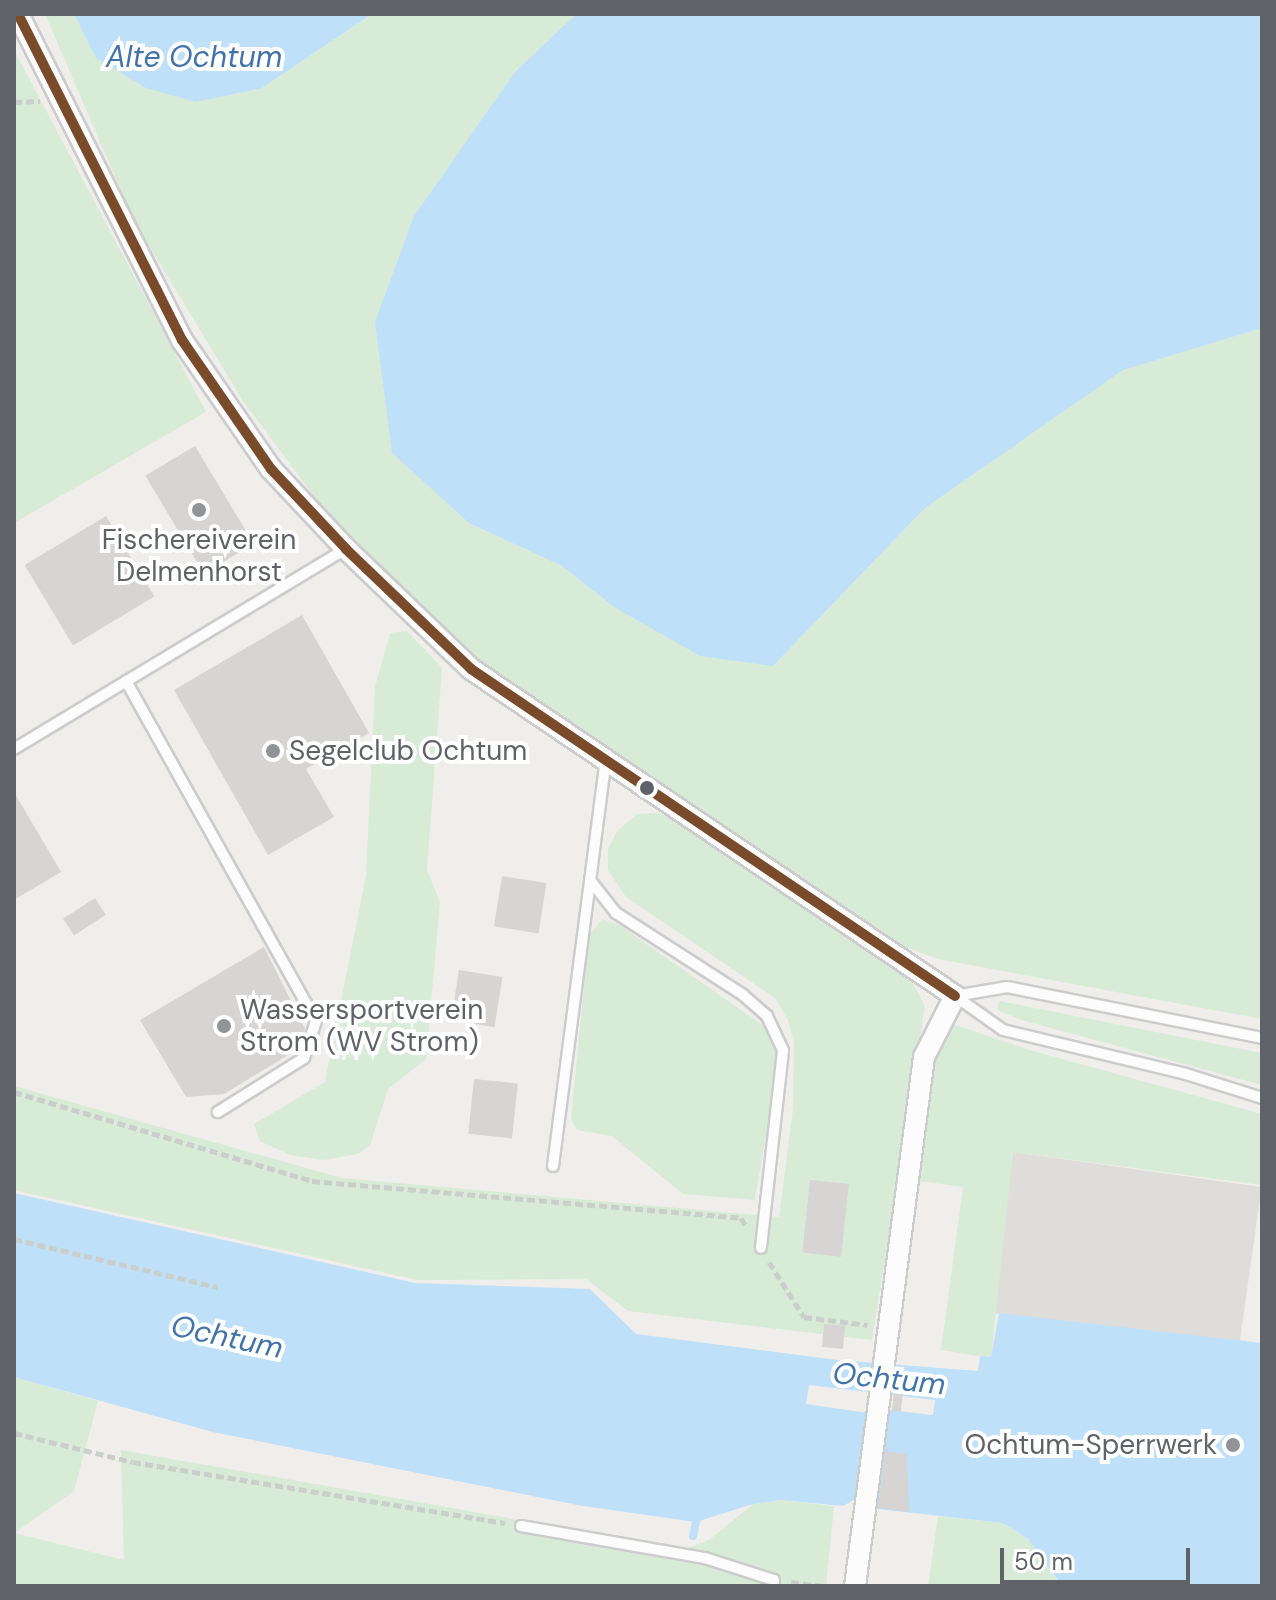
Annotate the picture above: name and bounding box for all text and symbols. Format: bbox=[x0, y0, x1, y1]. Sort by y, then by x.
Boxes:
water label: Alte Ochtum bbox=[106, 39, 282, 75]
marker: Fischereiverein Delmenhorst bbox=[190, 501, 208, 519]
place label: Fischereiverein Delmenhorst bbox=[102, 523, 296, 589]
place label: Segelclub Ochtum bbox=[289, 734, 527, 768]
marker: Segelclub Ochtum bbox=[264, 742, 282, 760]
unlabelled marker bbox=[639, 780, 655, 796]
place label: Wassersportverein Strom (WV Strom) bbox=[240, 993, 483, 1059]
marker: Wassersportverein Strom (WV Strom) bbox=[215, 1017, 233, 1035]
water label: Ochtum bbox=[168, 1308, 286, 1366]
water label: Ochtum bbox=[831, 1355, 947, 1403]
place label: Ochtum-Sperrwerk bbox=[964, 1428, 1217, 1462]
marker: Ochtum-Sperrwerk bbox=[1224, 1436, 1242, 1454]
scale bar bbox=[1004, 1532, 1194, 1582]
text: 50 m bbox=[1014, 1546, 1073, 1577]

